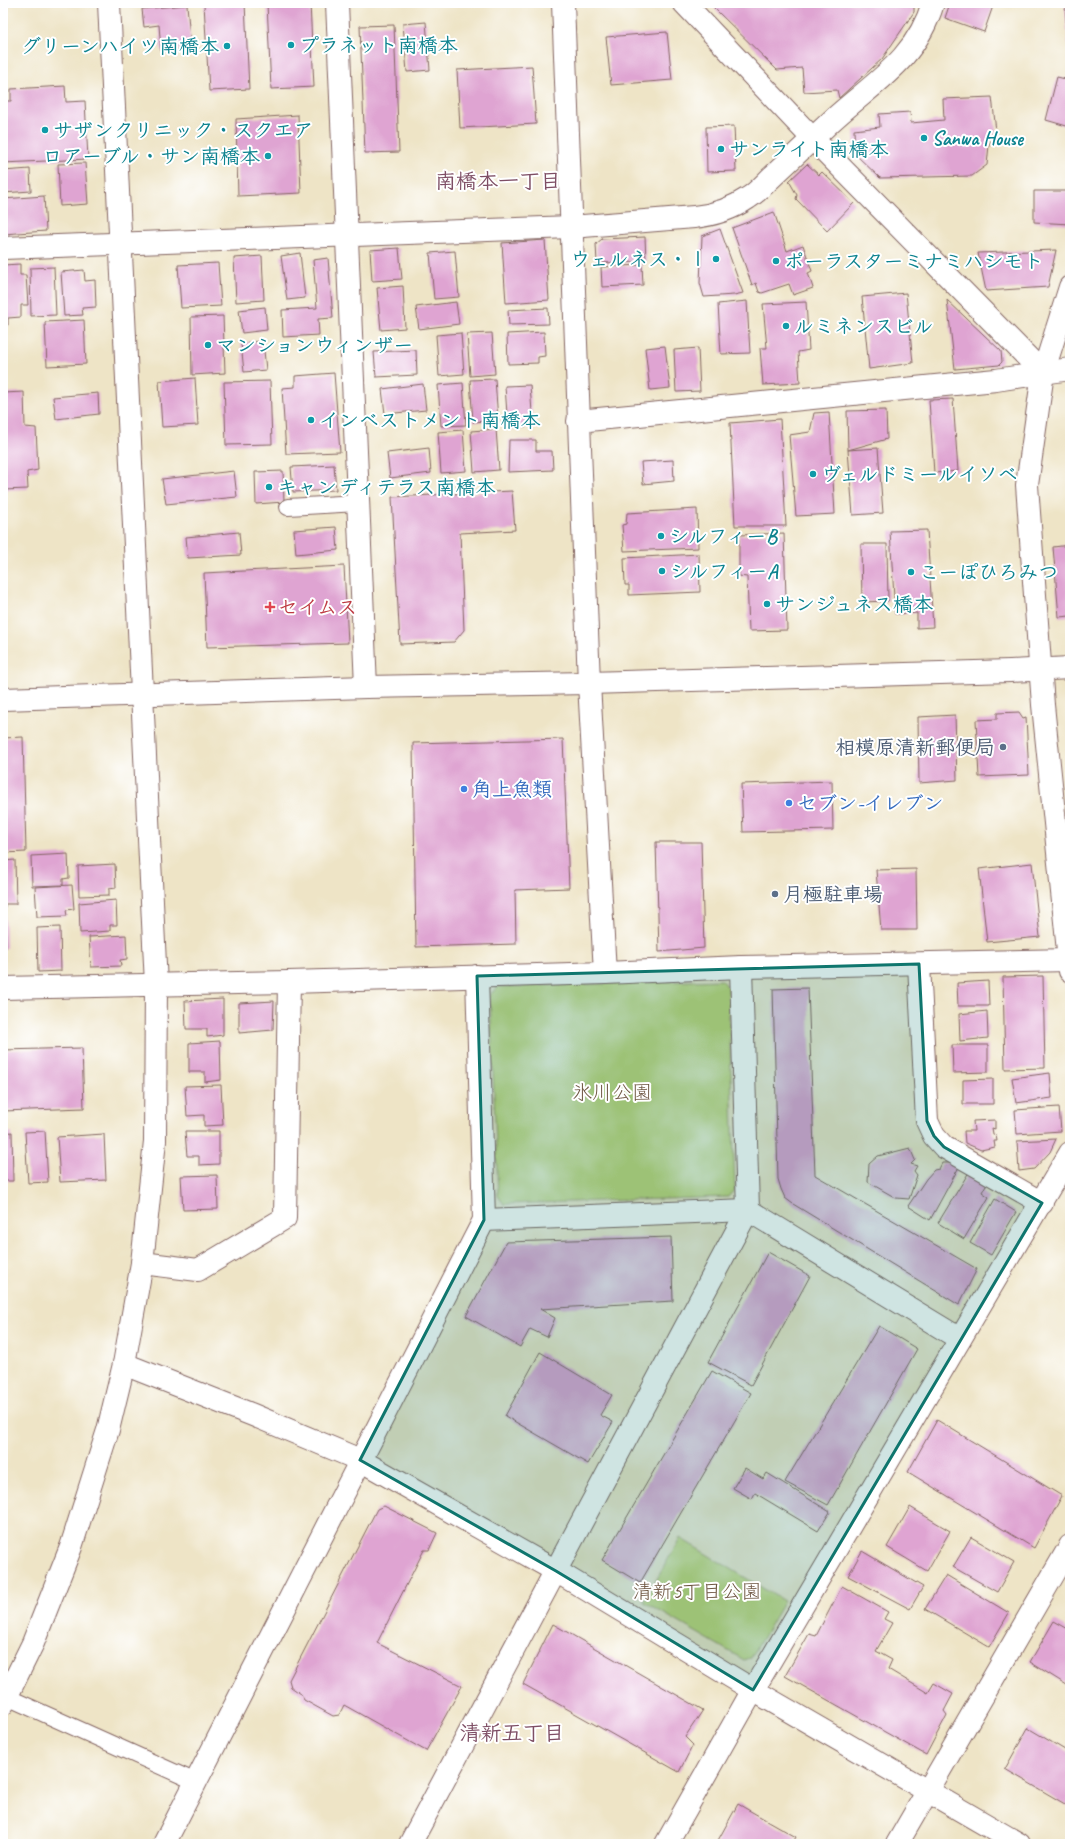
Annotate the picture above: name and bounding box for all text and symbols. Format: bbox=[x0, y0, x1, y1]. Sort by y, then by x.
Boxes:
place label: プラネット南橋本 bbox=[299, 33, 458, 58]
place label: グリーンハイツ南橋本 bbox=[21, 34, 219, 59]
marker: プラネット南橋本 bbox=[286, 40, 296, 50]
marker: グリーンハイツ南橋本 bbox=[222, 41, 232, 51]
place label: サザンクリニック・スクエア bbox=[53, 118, 313, 143]
marker: サザンクリニック・スクエア bbox=[40, 125, 50, 135]
place label: Sanwa House bbox=[932, 126, 1024, 151]
marker: Sanwa House bbox=[919, 133, 929, 143]
place label: サンライト南橋本 bbox=[729, 137, 889, 162]
place label: ロアーブル・サン南橋本 bbox=[43, 144, 260, 169]
marker: サンライト南橋本 bbox=[716, 144, 726, 154]
marker: ロアーブル・サン南橋本 bbox=[263, 151, 273, 161]
district label: 南橋本一丁目 bbox=[435, 168, 561, 194]
place label: ウェルネス・Ⅰ bbox=[570, 247, 708, 272]
place label: ポーラスターミナミハシモト bbox=[784, 249, 1044, 274]
marker: ウェルネス・Ⅰ bbox=[711, 254, 721, 264]
marker: ポーラスターミナミハシモト bbox=[771, 256, 781, 266]
place label: ルミネンスビル bbox=[794, 314, 934, 339]
marker: ルミネンスビル bbox=[781, 321, 791, 331]
place label: マンションウィンザー bbox=[216, 333, 413, 358]
marker: マンションウィンザー bbox=[203, 340, 213, 350]
place label: インベストメント南橋本 bbox=[319, 408, 541, 433]
marker: インベストメント南橋本 bbox=[306, 415, 316, 425]
place label: ヴェルドミールイソベ bbox=[821, 462, 1018, 487]
marker: ヴェルドミールイソベ bbox=[808, 469, 818, 479]
place label: キャンディテラス南橋本 bbox=[277, 475, 495, 500]
marker: キャンディテラス南橋本 bbox=[264, 482, 274, 492]
place label: シルフィーB bbox=[669, 524, 778, 549]
marker: シルフィーB bbox=[656, 531, 666, 541]
place label: シルフィーA bbox=[670, 559, 779, 584]
place label: こーぽひろみつ bbox=[919, 560, 1058, 585]
marker: シルフィーA bbox=[657, 566, 667, 576]
marker: こーぽひろみつ bbox=[906, 567, 916, 577]
place label: サンジュネス橋本 bbox=[775, 592, 933, 617]
place label: セイムス bbox=[278, 595, 357, 620]
marker: サンジュネス橋本 bbox=[762, 599, 772, 609]
marker: セイムス bbox=[265, 602, 275, 612]
place label: 相模原清新郵便局 bbox=[835, 735, 995, 760]
marker: 相模原清新郵便局 bbox=[998, 742, 1008, 752]
place label: 角上魚類 bbox=[472, 777, 552, 802]
marker: 角上魚類 bbox=[459, 784, 469, 794]
place label: セブン-イレブン bbox=[797, 791, 944, 816]
marker: セブン-イレブン bbox=[784, 798, 794, 808]
place label: 月極駐車場 bbox=[783, 882, 883, 907]
marker: 月極駐車場 bbox=[770, 889, 780, 899]
park label: 氷川公園 bbox=[572, 1080, 652, 1105]
park label: 清新5丁目公園 bbox=[633, 1579, 762, 1604]
district label: 清新五丁目 bbox=[460, 1720, 565, 1746]

